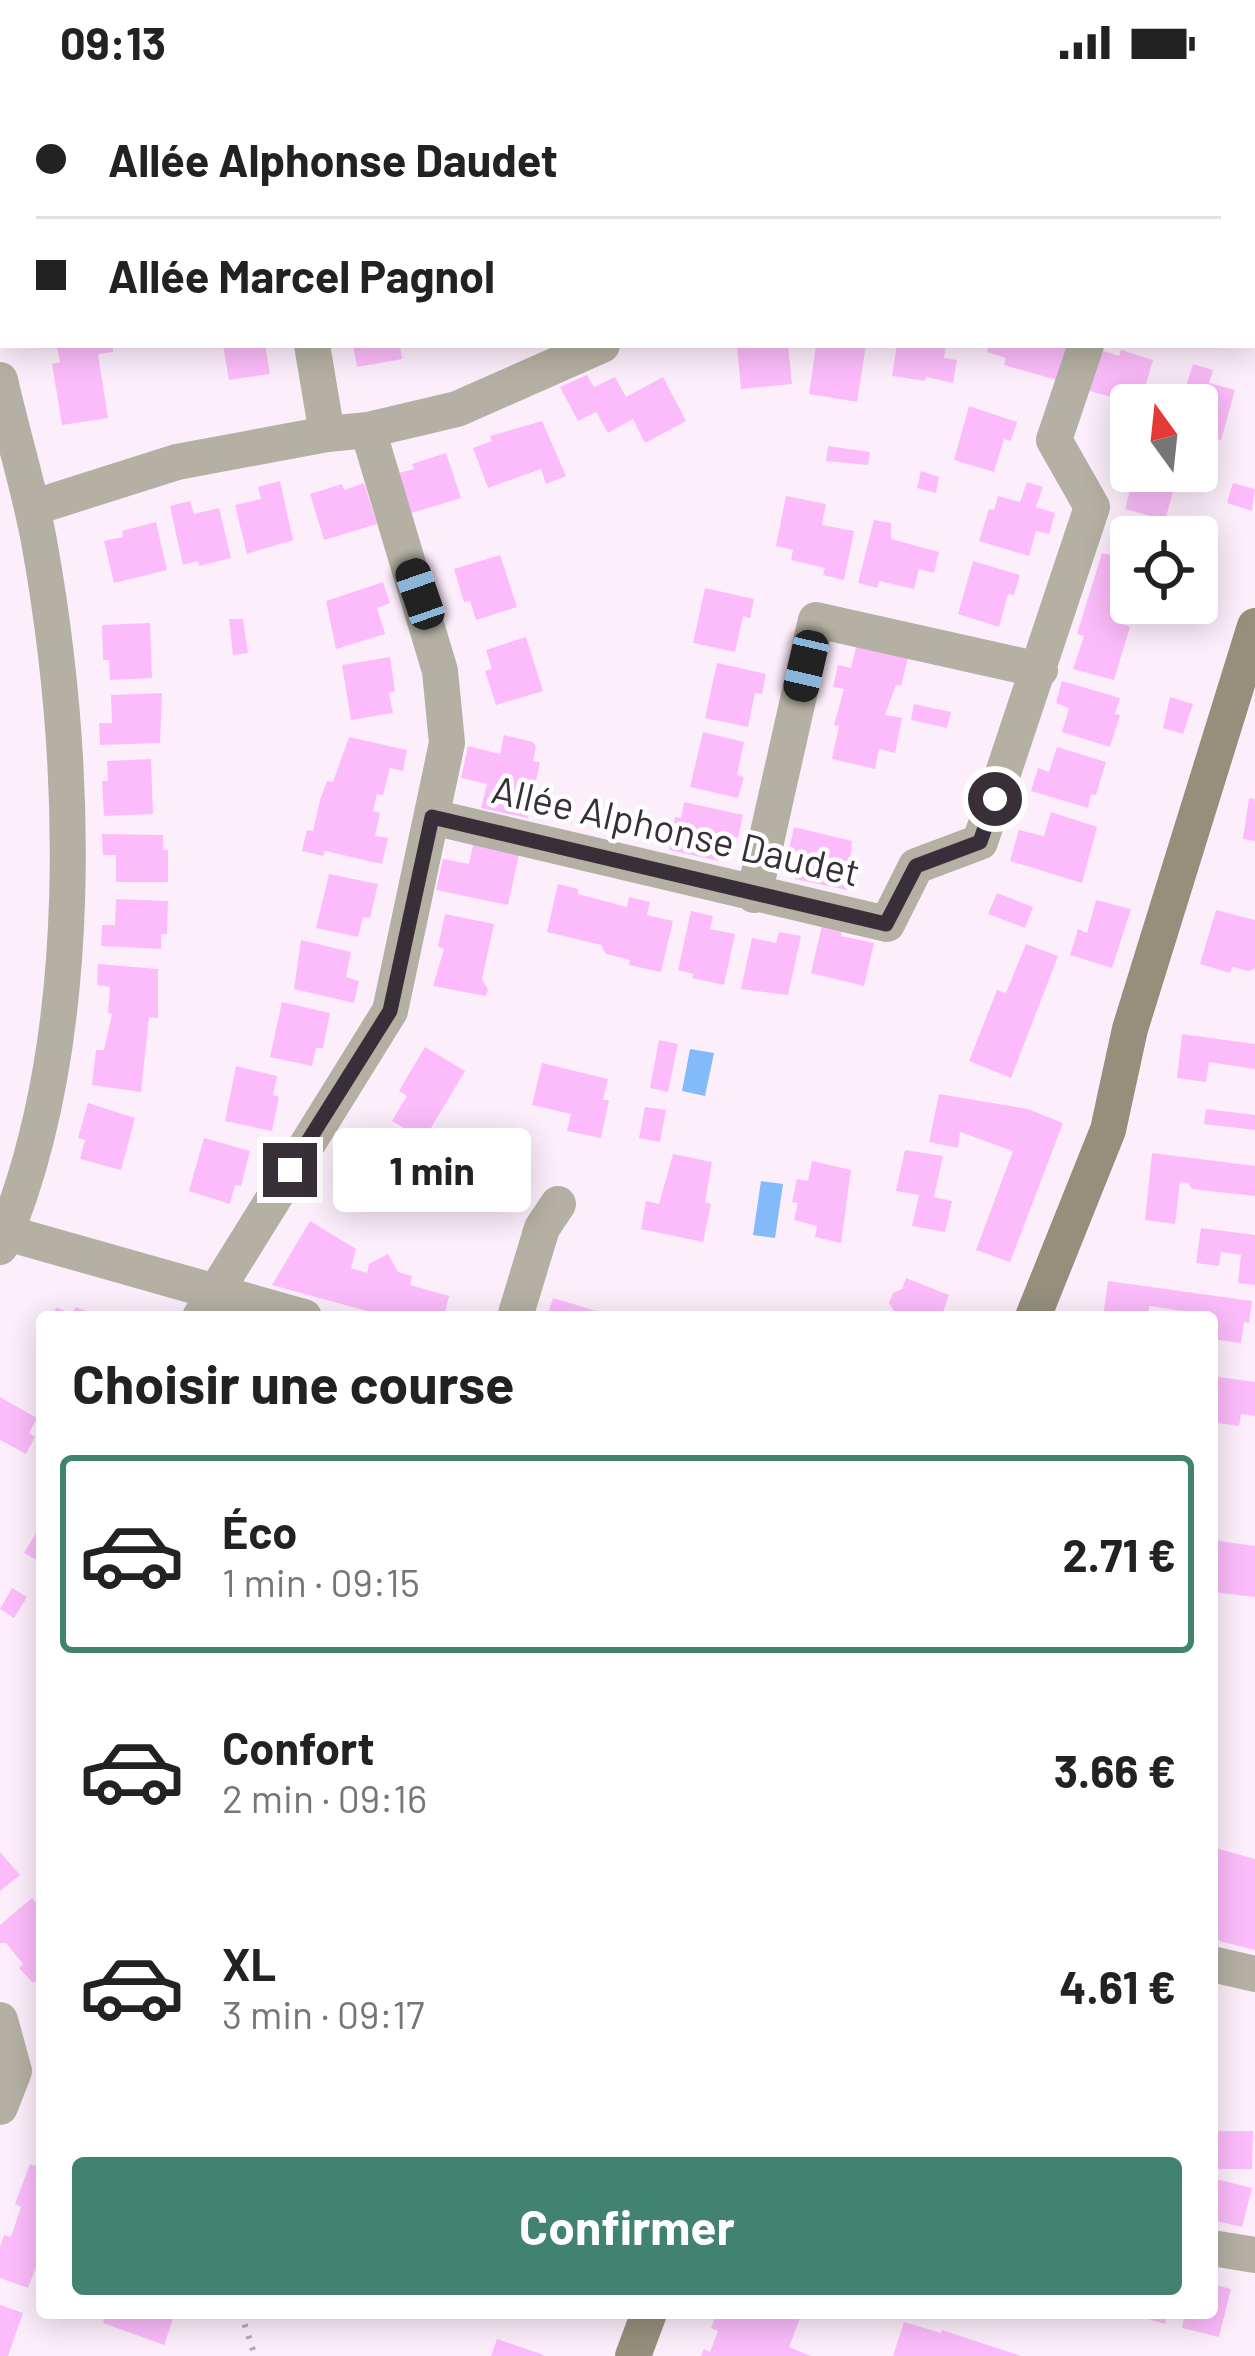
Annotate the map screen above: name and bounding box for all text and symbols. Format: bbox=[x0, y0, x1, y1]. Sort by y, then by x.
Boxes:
text: 09:13 bbox=[60, 15, 166, 69]
text: Allée Alphonse Daudet bbox=[108, 132, 558, 186]
text: Allée Marcel Pagnol bbox=[108, 248, 495, 302]
north arrow bbox=[1110, 384, 1218, 492]
map controls bbox=[1110, 384, 1218, 624]
button: locate bbox=[1110, 516, 1218, 624]
car bbox=[391, 554, 449, 634]
car bbox=[780, 627, 832, 705]
street label: Allée Alphonse Daudet bbox=[488, 764, 865, 895]
route start bbox=[968, 772, 1022, 826]
callout: 1 min bbox=[332, 1128, 530, 1212]
route end bbox=[263, 1143, 317, 1197]
text: 1 min bbox=[389, 1146, 475, 1193]
text: Choisir une course bbox=[72, 1350, 515, 1415]
icon: car bbox=[78, 1500, 186, 1608]
text: Éco bbox=[222, 1504, 297, 1558]
text: 2.71 € bbox=[1063, 1527, 1176, 1581]
text: 1 min · 09:15 bbox=[222, 1558, 420, 1605]
icon: car bbox=[78, 1716, 186, 1824]
text: Confort bbox=[222, 1720, 375, 1774]
text: 3.66 € bbox=[1054, 1743, 1176, 1797]
text: 2 min · 09:16 bbox=[222, 1774, 427, 1821]
icon: car bbox=[78, 1932, 186, 2040]
text: XL bbox=[222, 1936, 276, 1990]
text: 4.61 € bbox=[1059, 1959, 1176, 2013]
text: 3 min · 09:17 bbox=[222, 1990, 425, 2037]
button: Confirmer bbox=[72, 2157, 1182, 2295]

